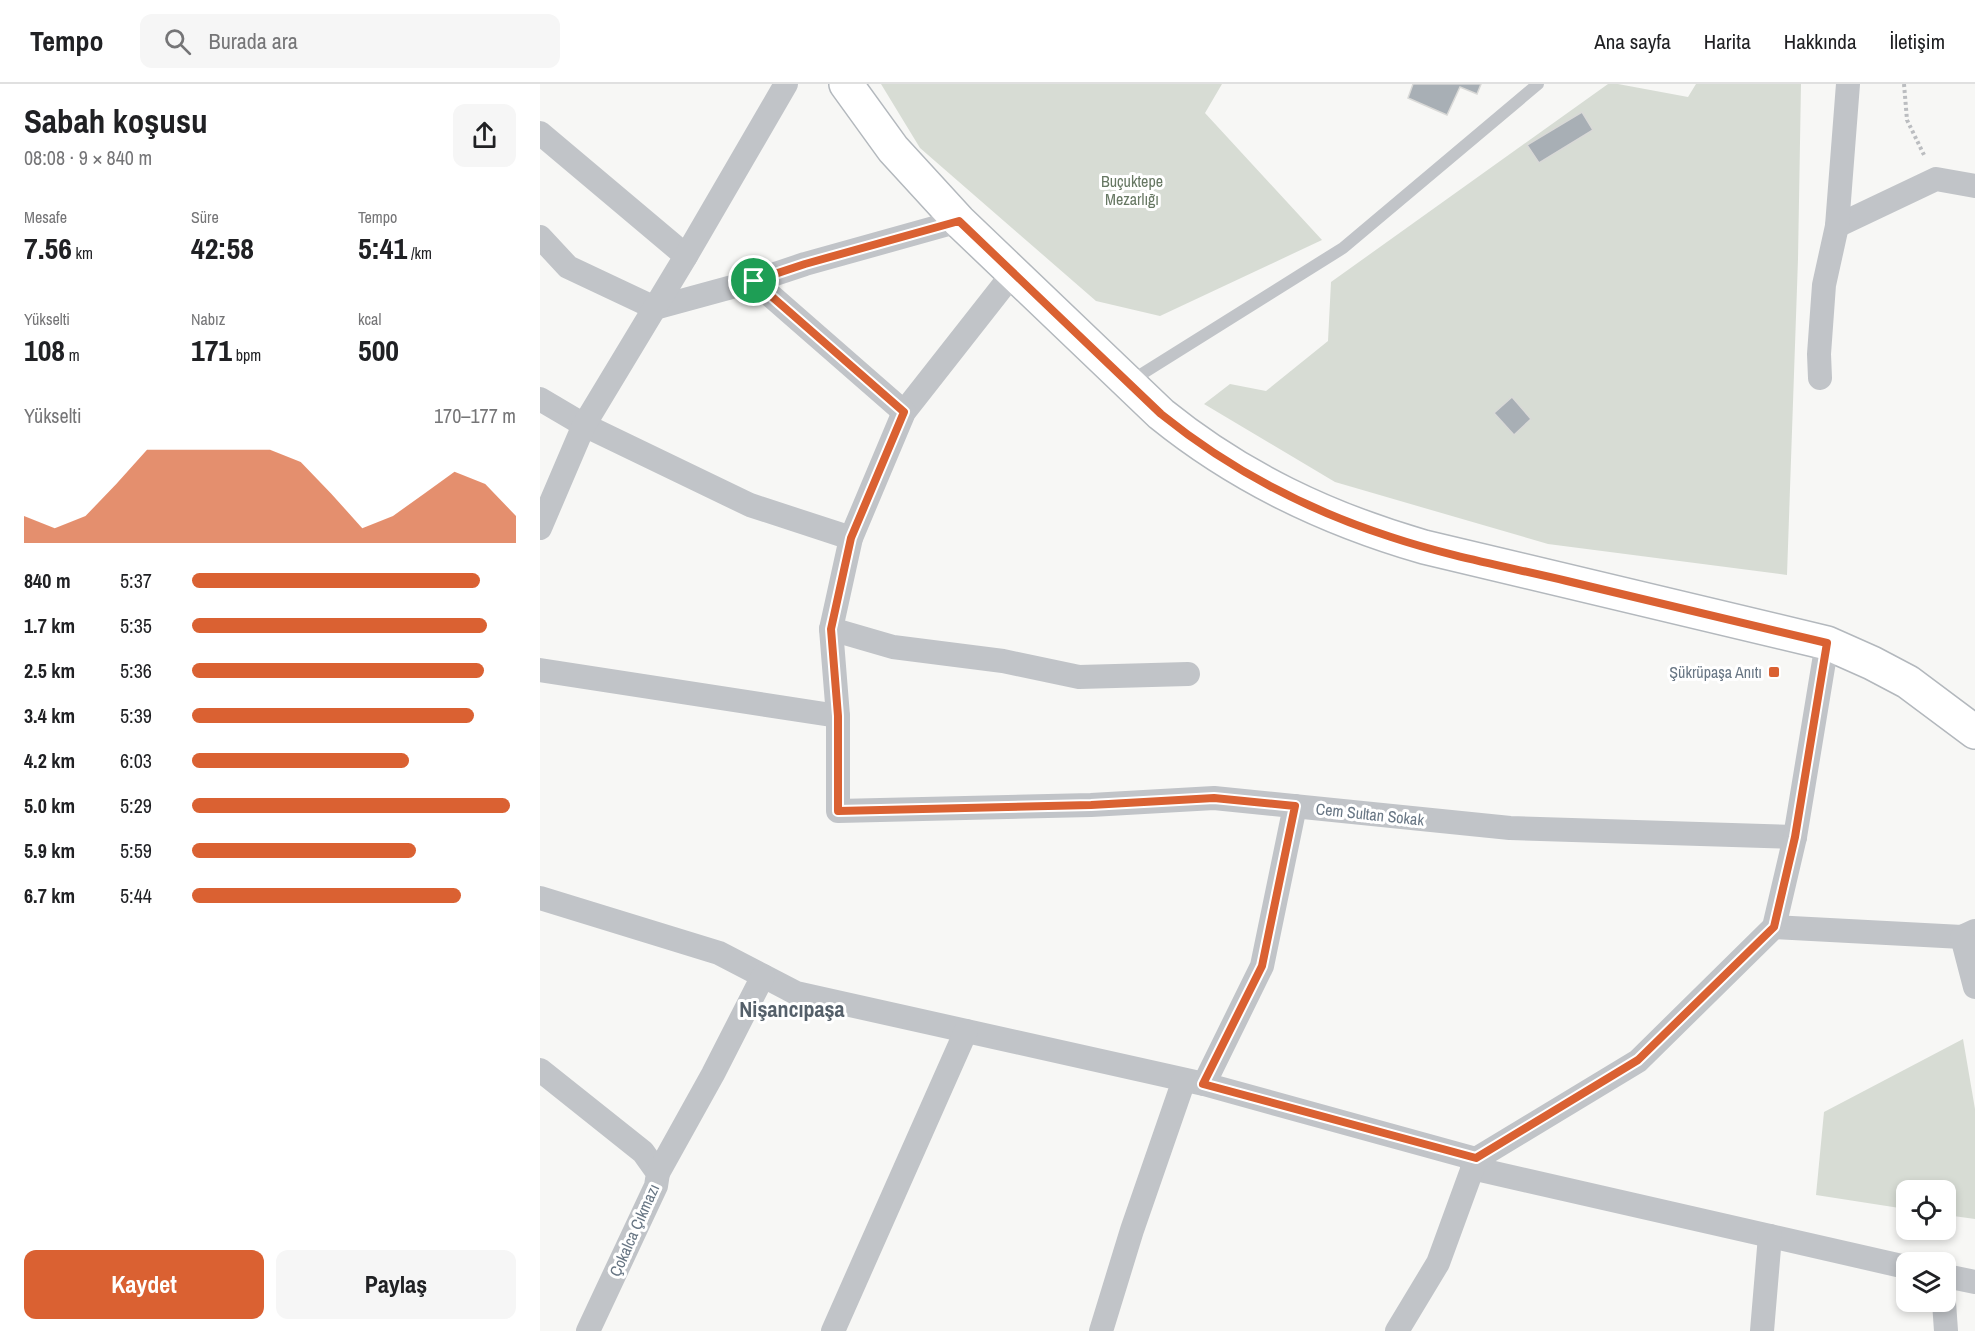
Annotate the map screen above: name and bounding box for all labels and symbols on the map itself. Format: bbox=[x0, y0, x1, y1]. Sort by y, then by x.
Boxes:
park label: Buçuktepe Mezarlığı bbox=[1101, 170, 1163, 210]
pin bbox=[728, 255, 779, 306]
place label: Şükrüpaşa Anıtı bbox=[1669, 661, 1762, 683]
marker: Şükrüpaşa Anıtı bbox=[1767, 665, 1781, 679]
street label: Cem Sultan Sokak bbox=[1315, 797, 1426, 831]
district label: Nişancıpaşa bbox=[739, 994, 845, 1024]
street label: Çokalca Çıkmazı bbox=[604, 1180, 664, 1280]

